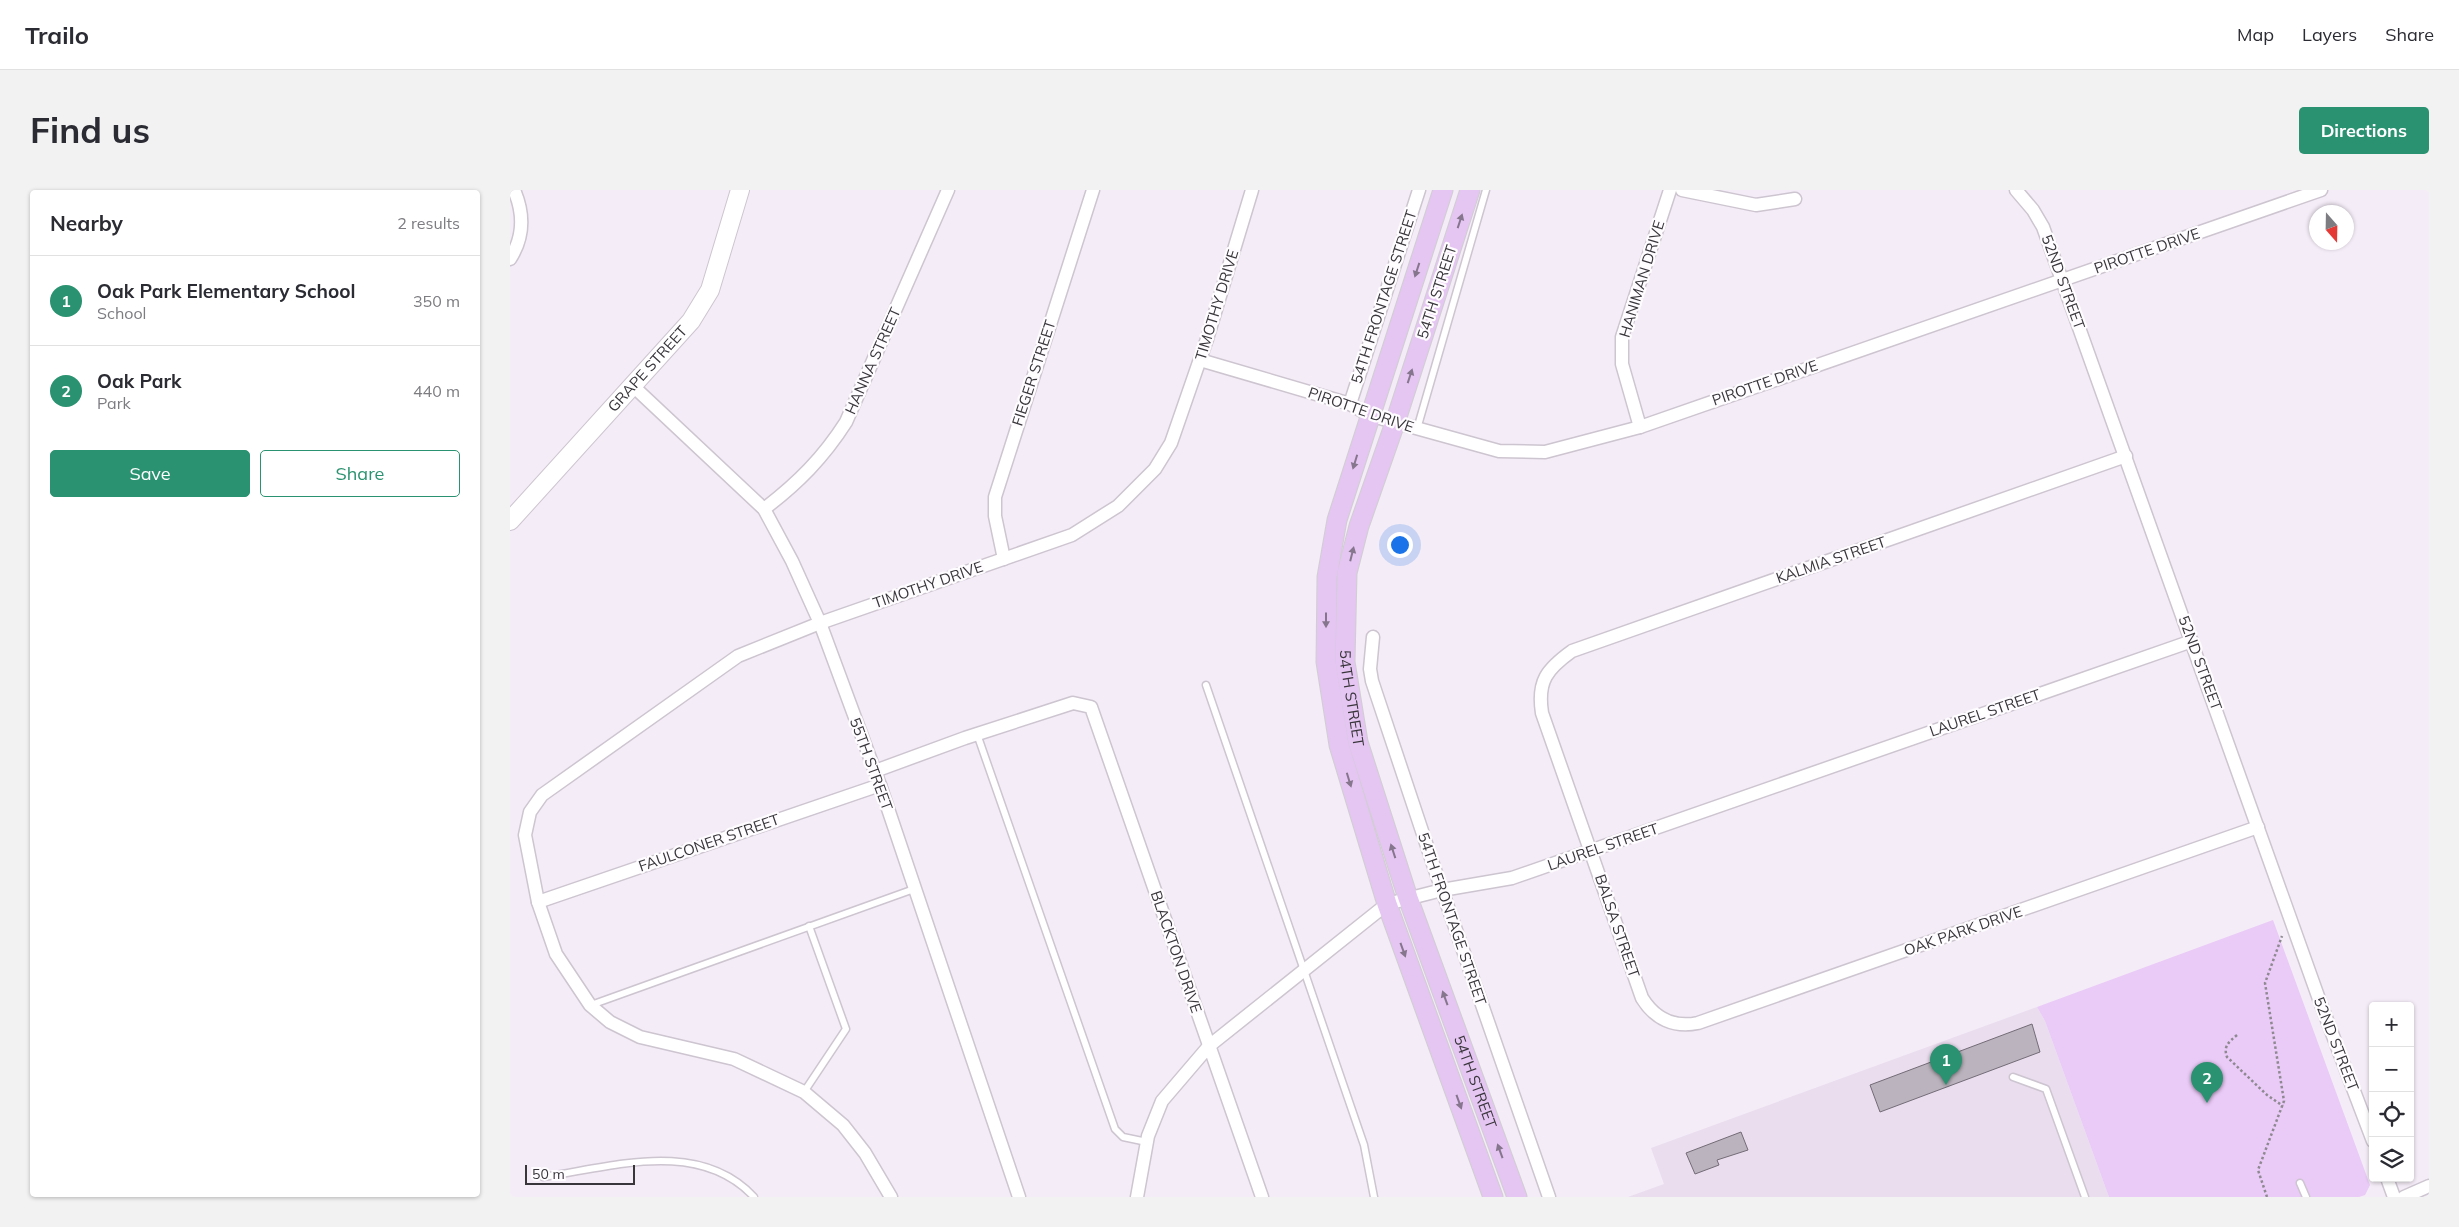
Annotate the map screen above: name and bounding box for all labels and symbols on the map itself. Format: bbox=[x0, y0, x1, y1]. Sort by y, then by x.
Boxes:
north arrow bbox=[2309, 205, 2354, 250]
street label: 54TH FRONTAGE STREET bbox=[1346, 208, 1421, 386]
one-way arrow bbox=[1456, 214, 1464, 229]
street label: HANIMAN DRIVE bbox=[1615, 218, 1668, 340]
street label: PIROTTE DRIVE bbox=[2091, 223, 2202, 278]
street label: 52ND STREET bbox=[2038, 232, 2089, 332]
street label: 54TH STREET bbox=[1412, 243, 1461, 341]
street label: TIMOTHY DRIVE bbox=[1191, 247, 1242, 363]
one-way arrow bbox=[1413, 262, 1420, 277]
street label: HANNA STREET bbox=[840, 304, 905, 417]
street label: FIEGER STREET bbox=[1007, 317, 1060, 428]
street label: GRAPE STREET bbox=[603, 322, 691, 416]
street label: PIROTTE DRIVE bbox=[1709, 355, 1820, 410]
one-way arrow bbox=[1407, 369, 1414, 384]
street label: PIROTTE DRIVE bbox=[1306, 383, 1417, 437]
one-way arrow bbox=[1351, 454, 1359, 469]
your location bbox=[1387, 532, 1413, 558]
street label: KALMIA STREET bbox=[1773, 532, 1888, 587]
one-way arrow bbox=[1348, 547, 1356, 562]
street label: TIMOTHY DRIVE bbox=[870, 557, 985, 612]
one-way arrow bbox=[1322, 613, 1330, 629]
street label: 52ND STREET bbox=[2175, 613, 2226, 713]
street label: 54TH STREET bbox=[1336, 650, 1369, 748]
street label: LAUREL STREET bbox=[1927, 685, 2043, 740]
street label: 55TH STREET bbox=[846, 715, 897, 813]
one-way arrow bbox=[1346, 773, 1354, 788]
street label: FAULCONER STREET bbox=[636, 809, 782, 876]
street label: LAUREL STREET bbox=[1545, 819, 1661, 874]
street label: 54TH FRONTAGE STREET bbox=[1414, 830, 1491, 1008]
one-way arrow bbox=[1389, 843, 1397, 858]
street label: BALSA STREET bbox=[1591, 872, 1644, 980]
street label: BLACKTON DRIVE bbox=[1147, 888, 1206, 1016]
street label: OAK PARK DRIVE bbox=[1901, 901, 2025, 960]
one-way arrow bbox=[1400, 942, 1407, 957]
one-way arrow bbox=[1441, 991, 1448, 1006]
street label: 52ND STREET bbox=[2310, 994, 2363, 1094]
street label: 54TH STREET bbox=[1450, 1033, 1501, 1131]
pin: 1 bbox=[1930, 1044, 1962, 1085]
pin: 2 bbox=[2191, 1062, 2223, 1103]
one-way arrow bbox=[1456, 1095, 1463, 1110]
one-way arrow bbox=[1496, 1143, 1504, 1158]
scale bar bbox=[525, 1162, 635, 1185]

